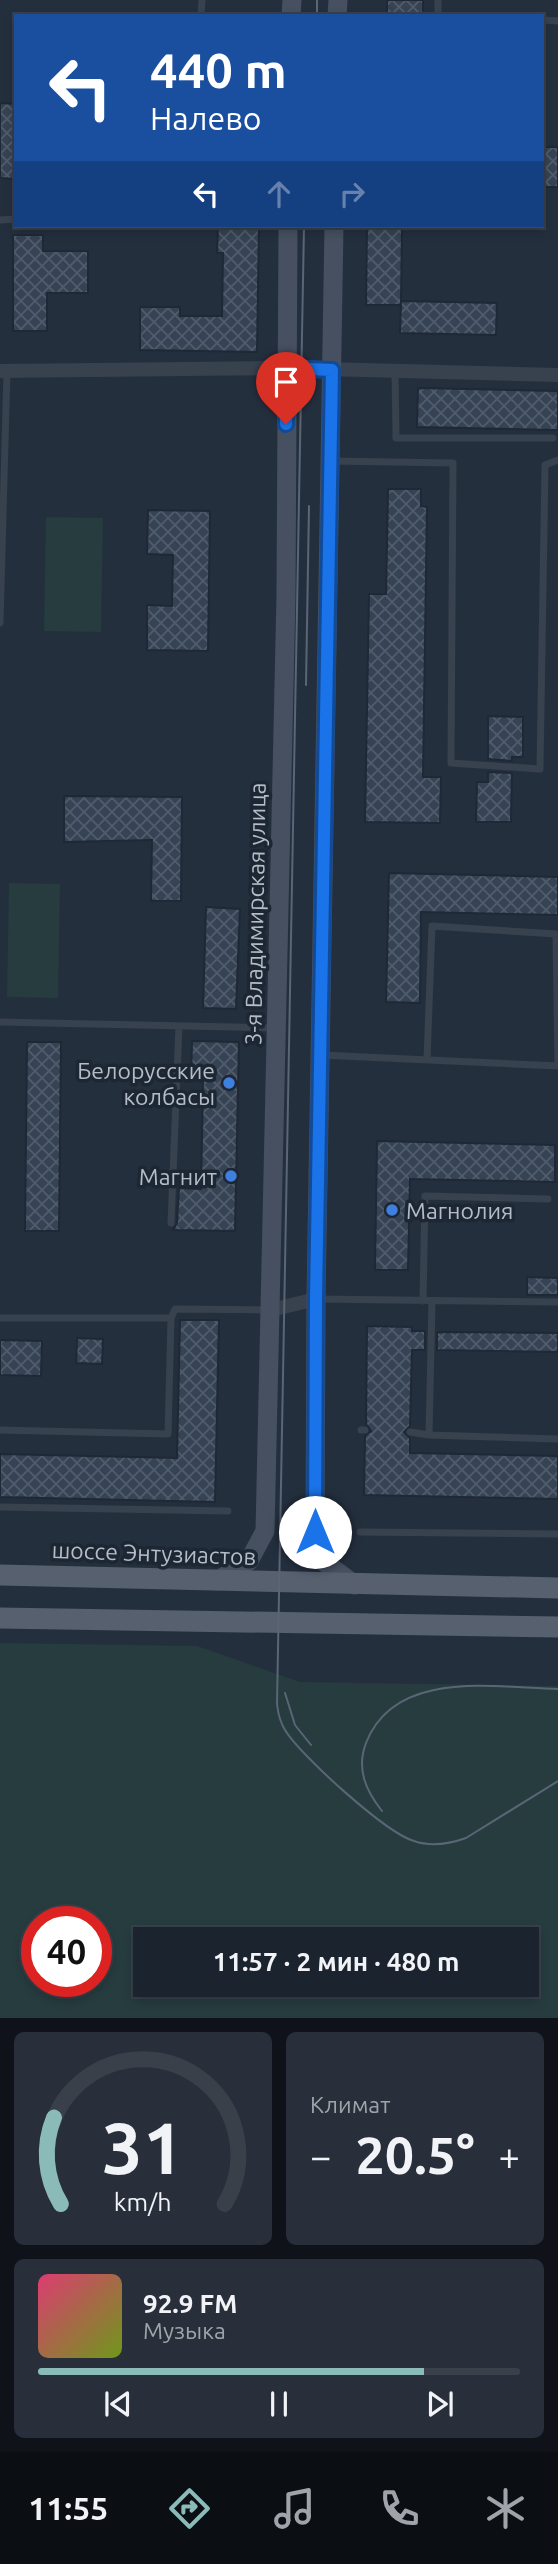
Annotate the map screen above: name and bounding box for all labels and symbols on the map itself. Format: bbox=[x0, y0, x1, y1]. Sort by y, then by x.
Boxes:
pin bbox=[256, 352, 316, 424]
street label: 3-я Владимирская улица bbox=[240, 782, 270, 1046]
place label: Белорусские колбасы bbox=[77, 1058, 215, 1109]
marker: Белорусские колбасы bbox=[221, 1075, 237, 1091]
place label: Магнит bbox=[139, 1164, 217, 1189]
marker: Магнит bbox=[223, 1168, 239, 1184]
place label: Магнолия bbox=[406, 1198, 513, 1223]
marker: Магнолия bbox=[384, 1202, 400, 1218]
position arrow bbox=[278, 1495, 352, 1569]
street label: шоссе Энтузиастов bbox=[51, 1537, 257, 1569]
speed limit sign: 40 bbox=[21, 1906, 112, 1997]

